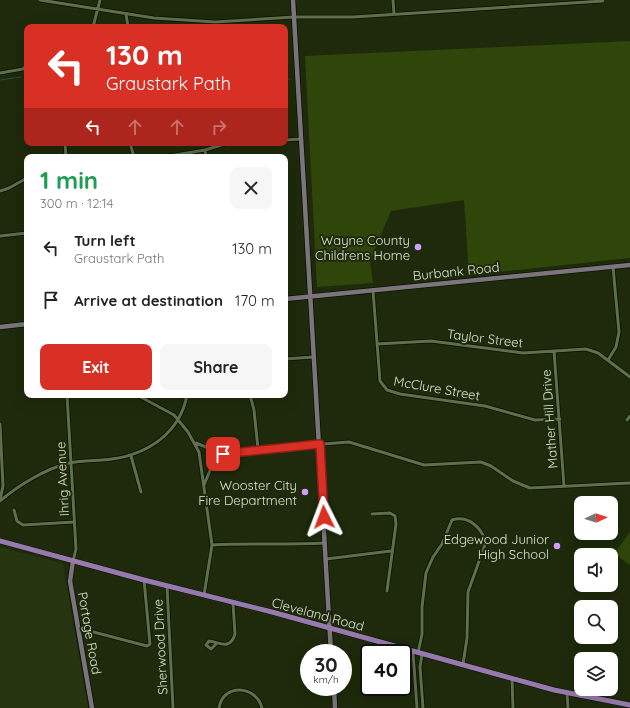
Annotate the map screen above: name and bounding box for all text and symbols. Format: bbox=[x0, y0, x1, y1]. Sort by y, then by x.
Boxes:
text: 130 m bbox=[106, 37, 183, 72]
icon: left bbox=[40, 40, 92, 92]
text: Graustark Path bbox=[106, 72, 231, 95]
icon: left bbox=[82, 116, 104, 138]
icon: ahead bbox=[124, 116, 146, 138]
icon: ahead bbox=[166, 116, 188, 138]
icon: right bbox=[208, 116, 230, 138]
text: 1 min bbox=[40, 165, 98, 195]
button: close bbox=[230, 167, 272, 209]
text: 300 m · 12:14 bbox=[40, 195, 113, 211]
text: Turn left bbox=[74, 231, 136, 250]
place label: Wayne County Childrens Home bbox=[315, 232, 410, 263]
icon: left bbox=[40, 237, 62, 259]
text: 130 m bbox=[232, 239, 272, 258]
marker: Wayne County Childrens Home bbox=[413, 242, 423, 252]
text: Graustark Path bbox=[74, 250, 164, 266]
street label: Burbank Road bbox=[412, 259, 500, 283]
icon: arrive bbox=[40, 289, 62, 311]
text: Arrive at destination bbox=[74, 291, 223, 310]
text: 170 m bbox=[235, 291, 275, 310]
street label: Taylor Street bbox=[446, 325, 524, 351]
button: Exit bbox=[40, 344, 152, 390]
button: Share bbox=[160, 344, 272, 390]
street label: Mather Hill Drive bbox=[538, 369, 560, 469]
street label: McClure Street bbox=[393, 373, 481, 403]
pin bbox=[206, 437, 240, 471]
street label: Ihrig Avenue bbox=[52, 441, 72, 517]
icon: arrive bbox=[212, 443, 234, 465]
place label: Wooster City Fire Department bbox=[198, 477, 297, 508]
marker: Wooster City Fire Department bbox=[300, 487, 310, 497]
position arrow bbox=[303, 496, 345, 538]
north arrow bbox=[574, 496, 618, 540]
map controls bbox=[574, 496, 618, 696]
place label: Edgewood Junior High School bbox=[444, 531, 549, 562]
marker: Edgewood Junior High School bbox=[552, 541, 562, 551]
button: sound bbox=[574, 548, 618, 592]
street label: Portage Road bbox=[75, 590, 105, 676]
street label: Cleveland Road bbox=[270, 594, 366, 634]
street label: Sherwood Drive bbox=[150, 599, 170, 695]
button: search bbox=[574, 600, 618, 644]
speed limit sign: 40 bbox=[360, 644, 412, 696]
text: 30 bbox=[314, 652, 338, 677]
button: layers bbox=[574, 652, 618, 696]
text: km/h bbox=[313, 673, 339, 686]

